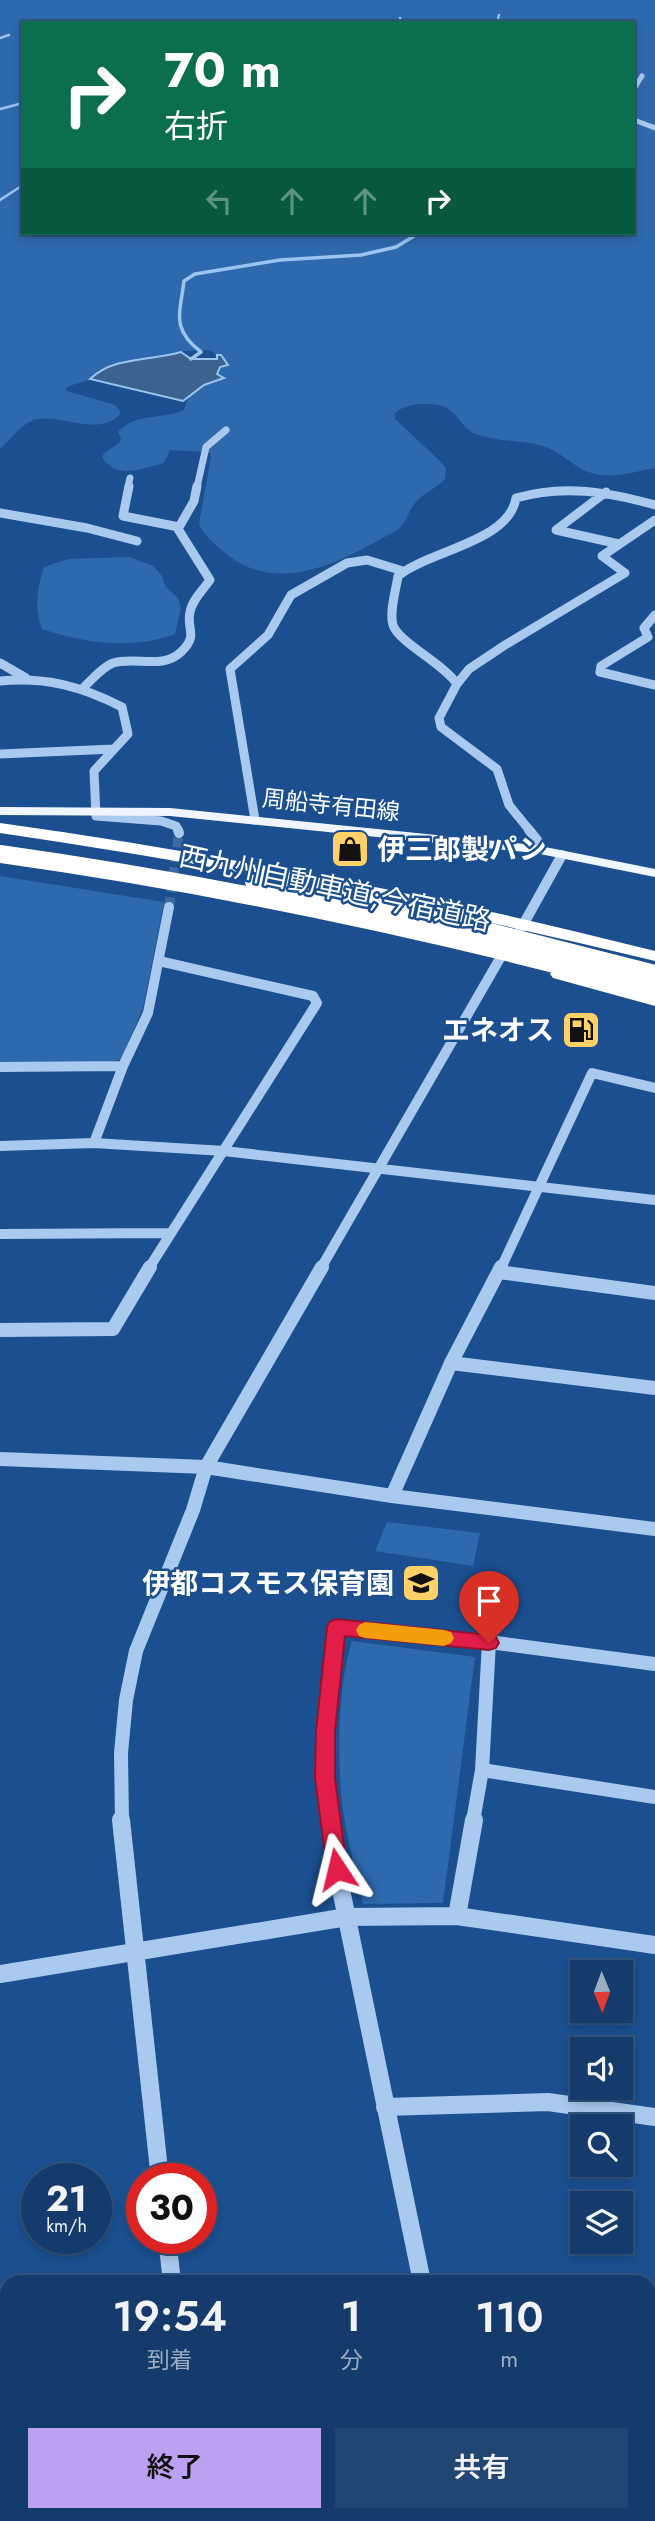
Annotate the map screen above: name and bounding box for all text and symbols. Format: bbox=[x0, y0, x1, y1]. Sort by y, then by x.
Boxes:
text: 70 m bbox=[164, 35, 281, 105]
icon: right bbox=[49, 49, 140, 140]
text: 右折 bbox=[164, 103, 228, 149]
icon: left bbox=[200, 182, 238, 220]
icon: ahead bbox=[273, 182, 311, 220]
icon: ahead bbox=[346, 182, 384, 220]
icon: right bbox=[419, 182, 457, 220]
street label: 周船寺有田線 bbox=[261, 781, 401, 829]
shop icon: 伊三郎製パン bbox=[329, 828, 371, 870]
place label: 伊三郎製パン bbox=[377, 829, 546, 870]
street label: 西九州自動車道;今宿道路 bbox=[175, 835, 494, 942]
fuel station icon: エネオス bbox=[560, 1009, 602, 1051]
place label: エネオス bbox=[442, 1010, 554, 1051]
school or university icon: 伊都コスモス保育園 bbox=[400, 1562, 442, 1604]
place label: 伊都コスモス保育園 bbox=[142, 1563, 394, 1604]
pin bbox=[459, 1571, 519, 1643]
icon: arrive bbox=[470, 1582, 508, 1620]
position arrow bbox=[300, 1832, 374, 1906]
north arrow bbox=[570, 1960, 634, 2023]
map controls bbox=[570, 1960, 633, 2254]
button: sound bbox=[570, 2037, 633, 2100]
button: search bbox=[570, 2114, 633, 2177]
speed limit sign: 30 bbox=[126, 2163, 217, 2254]
text: 21 bbox=[46, 2174, 87, 2224]
button: layers bbox=[570, 2191, 633, 2254]
text: km/h bbox=[46, 2213, 87, 2239]
text: 19:54 bbox=[113, 2286, 227, 2347]
text: 1 bbox=[341, 2286, 361, 2347]
text: 110 bbox=[475, 2287, 543, 2348]
text: m bbox=[500, 2342, 518, 2376]
text: 到着 bbox=[147, 2343, 193, 2377]
text: 分 bbox=[340, 2343, 363, 2377]
button: 終了 bbox=[28, 2428, 321, 2508]
button: 共有 bbox=[335, 2428, 628, 2508]

